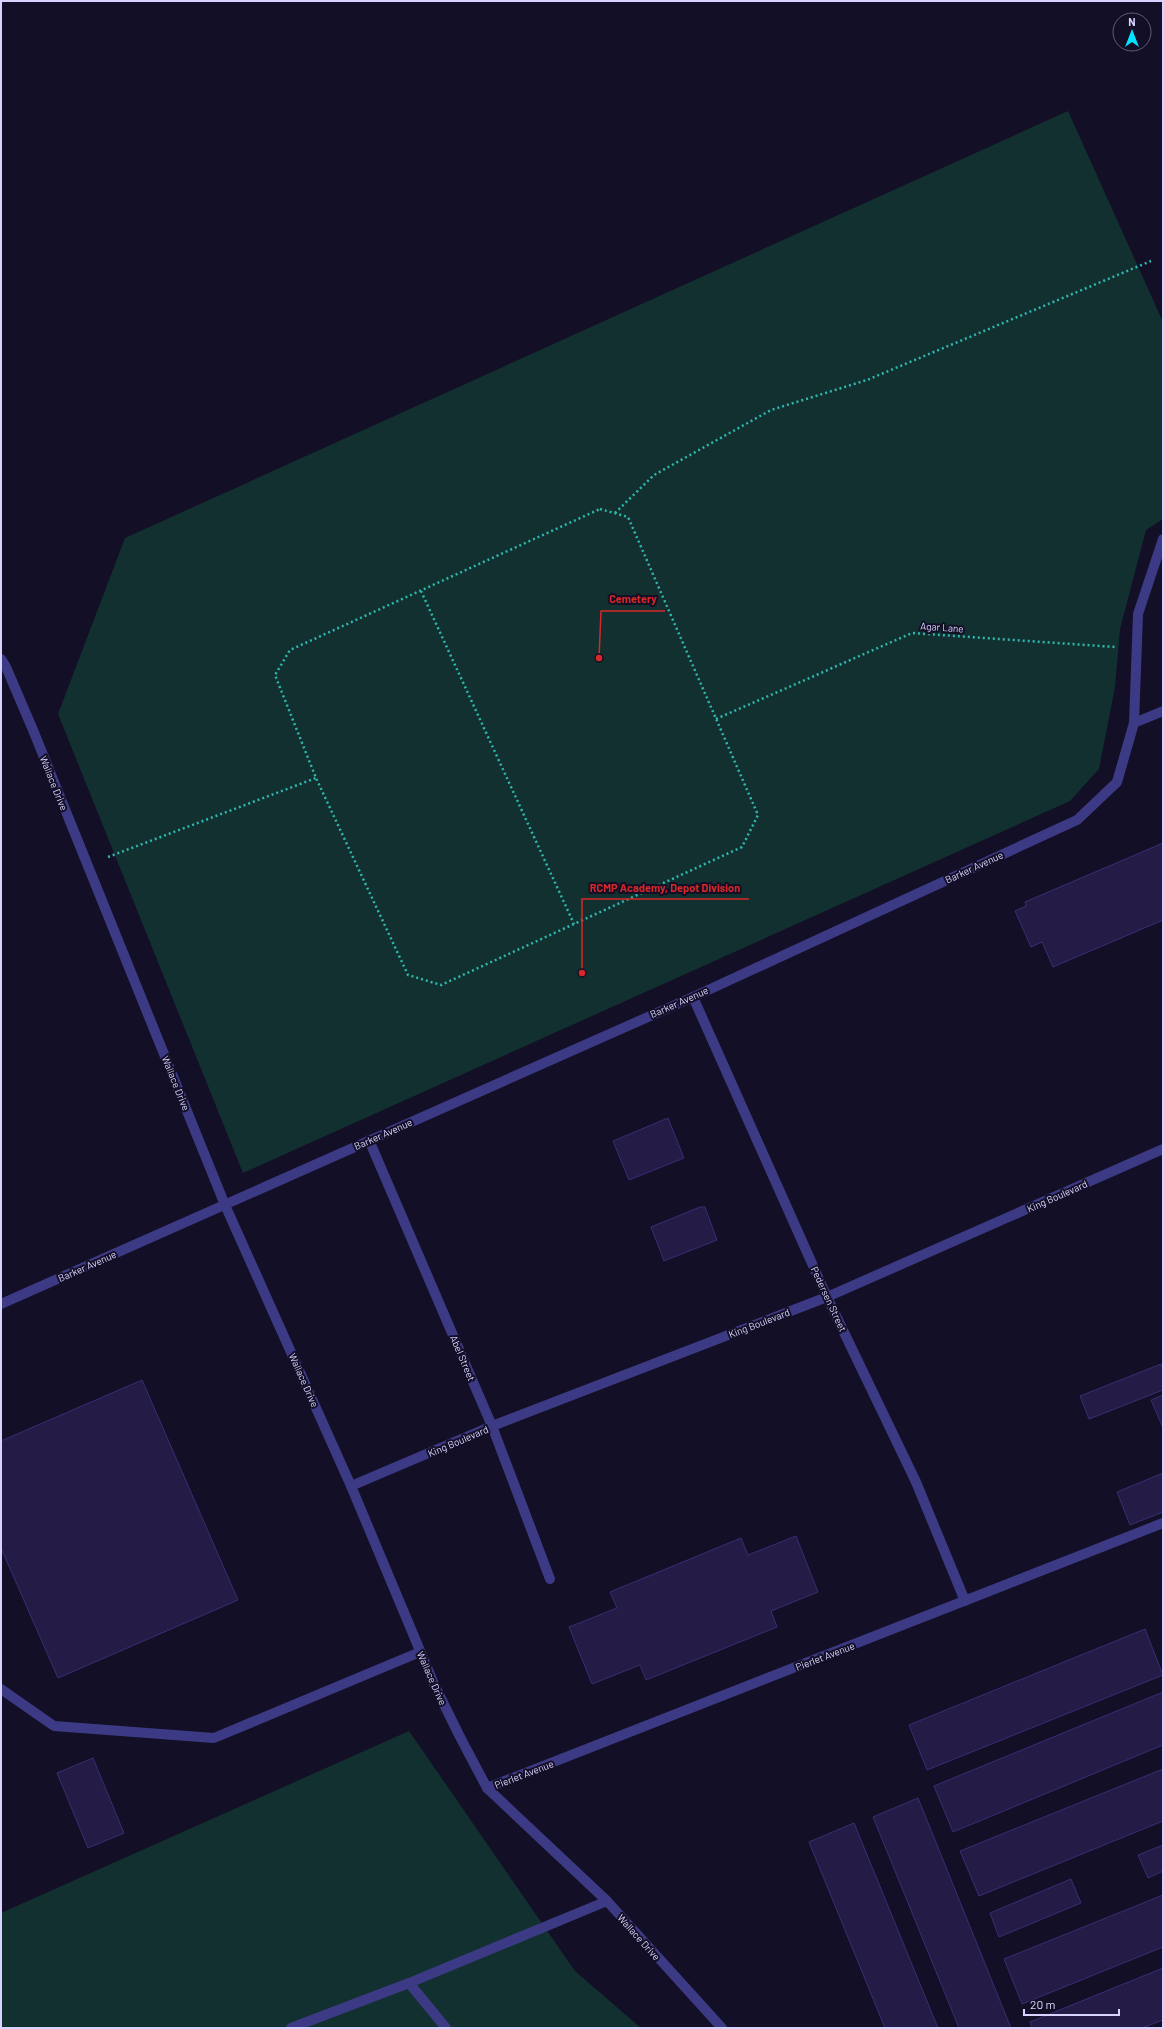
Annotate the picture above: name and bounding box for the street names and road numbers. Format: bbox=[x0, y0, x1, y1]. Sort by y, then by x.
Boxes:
street label: Agar Lane bbox=[920, 620, 964, 634]
street label: Wallace Drive bbox=[38, 754, 70, 812]
street label: Barker Avenue bbox=[943, 848, 1005, 886]
street label: Barker Avenue bbox=[648, 984, 710, 1020]
street label: Wallace Drive bbox=[160, 1054, 192, 1112]
street label: Barker Avenue bbox=[352, 1116, 414, 1152]
street label: King Boulevard bbox=[1025, 1177, 1089, 1215]
street label: Barker Avenue bbox=[56, 1248, 118, 1284]
street label: Pedersen Street bbox=[809, 1265, 849, 1334]
street label: King Boulevard bbox=[727, 1306, 791, 1340]
street label: Abel Street bbox=[448, 1333, 478, 1383]
street label: Wallace Drive bbox=[287, 1351, 321, 1409]
street label: King Boulevard bbox=[426, 1423, 490, 1459]
street label: Pierlet Avenue bbox=[794, 1639, 856, 1673]
street label: Wallace Drive bbox=[415, 1649, 449, 1707]
street label: Pierlet Avenue bbox=[493, 1757, 555, 1791]
street label: Wallace Drive bbox=[615, 1911, 663, 1963]

